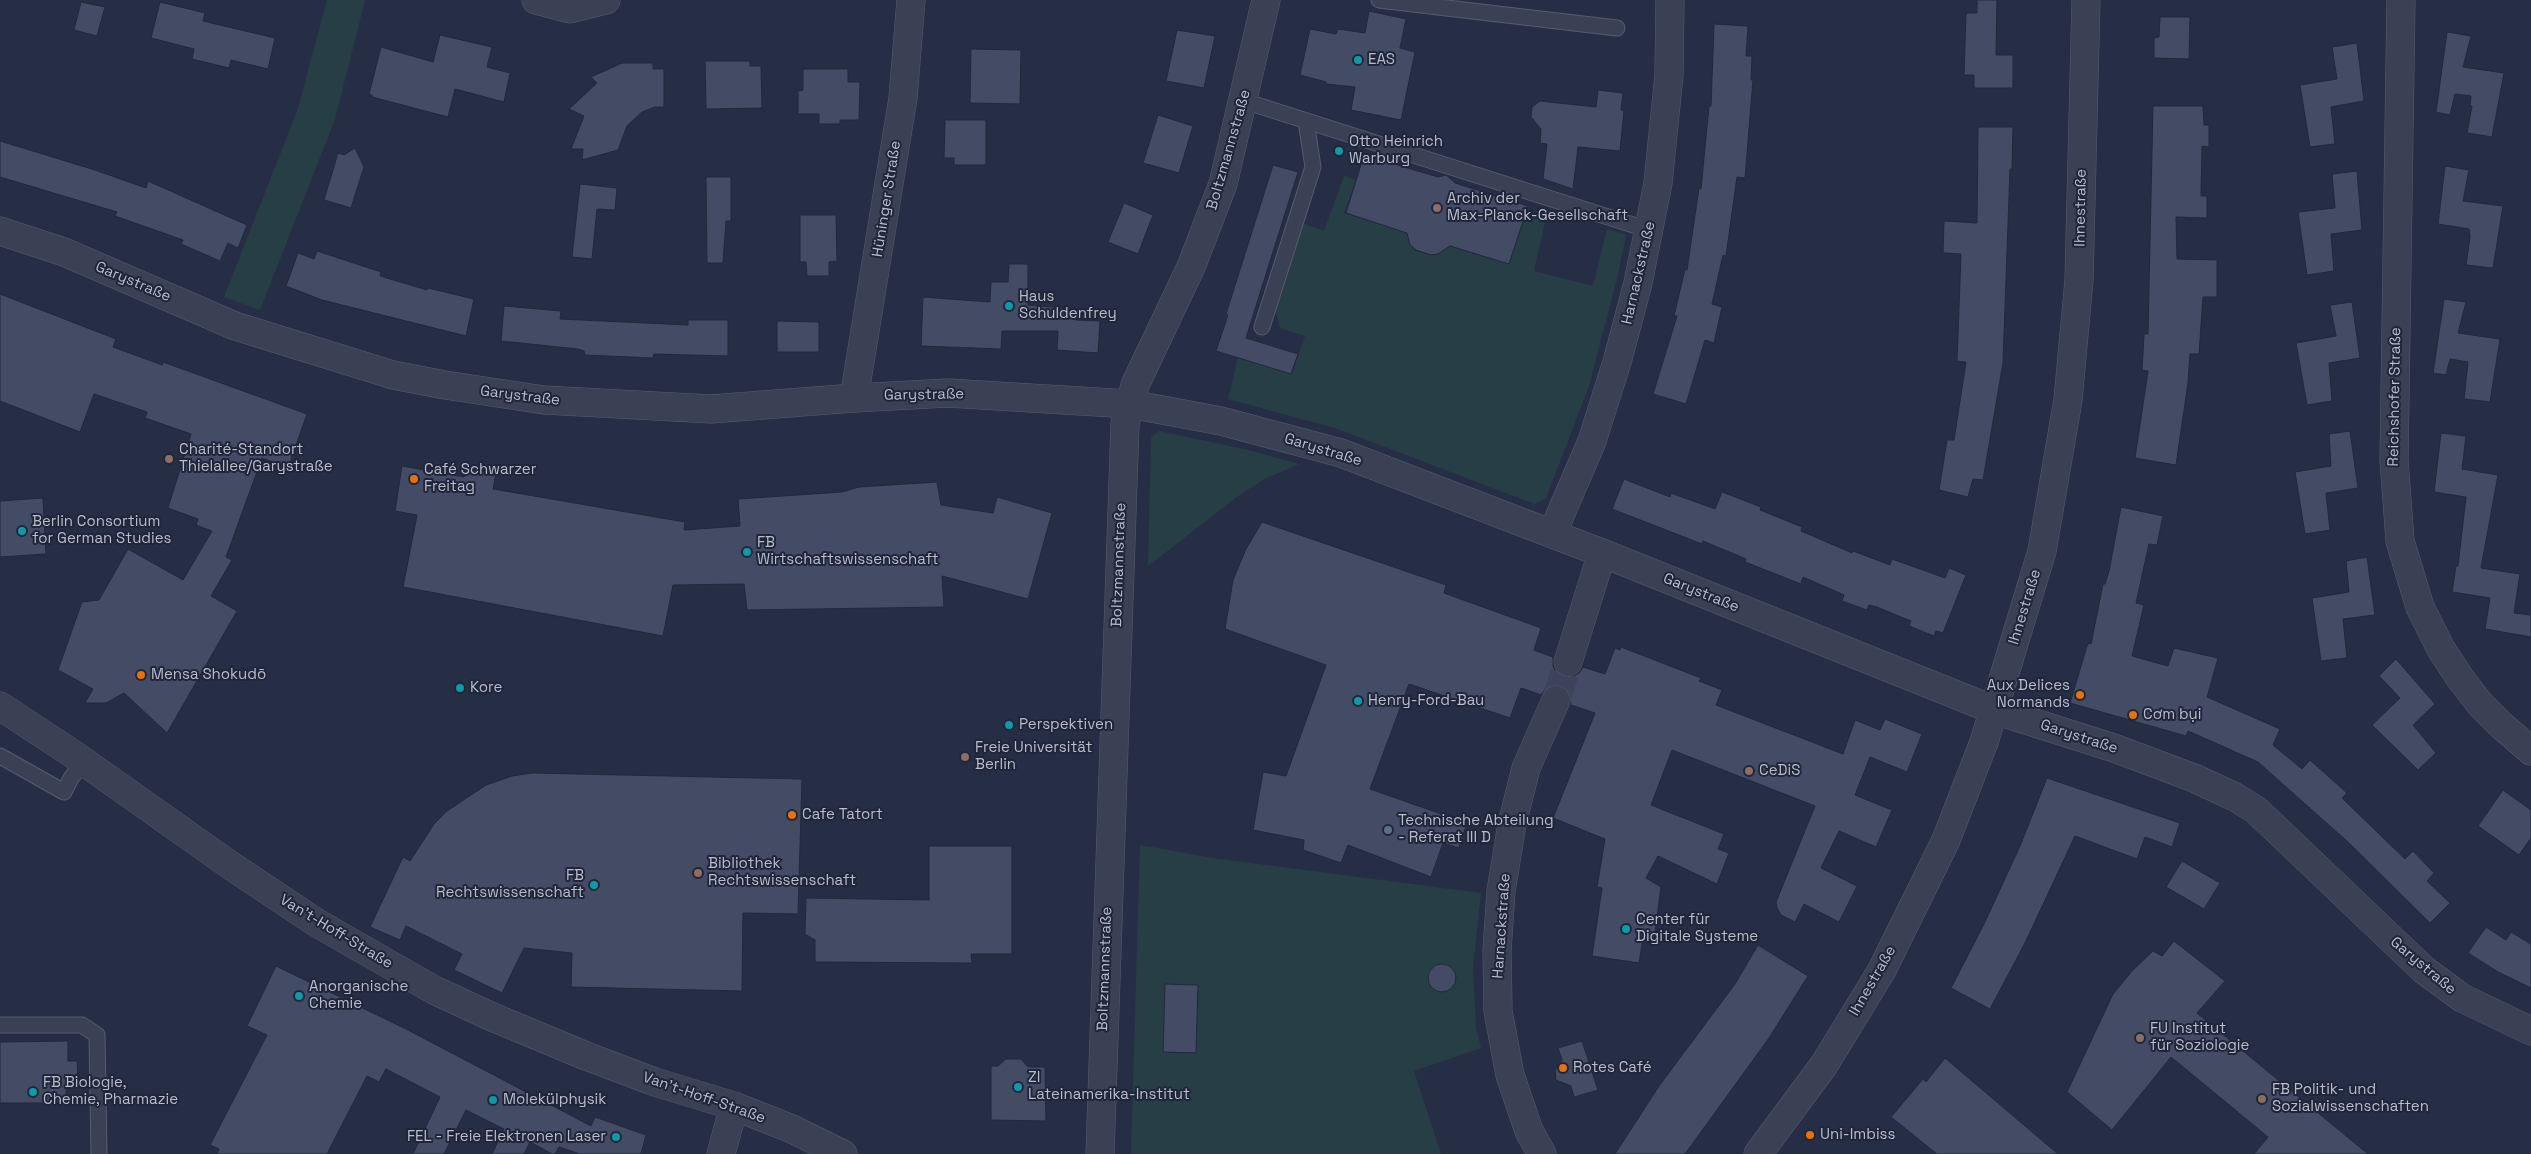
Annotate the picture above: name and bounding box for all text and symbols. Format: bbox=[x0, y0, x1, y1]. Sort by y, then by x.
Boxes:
place label: EAS bbox=[1368, 51, 1395, 69]
marker: EAS bbox=[1352, 54, 1364, 66]
street label: Boltzmannstraße bbox=[1203, 88, 1255, 212]
place label: Otto Heinrich Warburg bbox=[1349, 133, 1443, 168]
street label: Hüninger Straße bbox=[869, 140, 905, 258]
marker: Otto Heinrich Warburg bbox=[1333, 145, 1345, 157]
street label: Ihnestraße bbox=[2071, 169, 2091, 247]
place label: Archiv der Max-Planck-Gesellschaft bbox=[1447, 190, 1628, 225]
marker: Archiv der Max-Planck-Gesellschaft bbox=[1431, 202, 1443, 214]
street label: Harnackstraße bbox=[1618, 220, 1660, 326]
street label: Garystraße bbox=[93, 258, 173, 306]
place label: Haus Schuldenfrey bbox=[1019, 288, 1117, 323]
marker: Haus Schuldenfrey bbox=[1003, 300, 1015, 312]
street label: Reichshofer Straße bbox=[2385, 327, 2405, 467]
street label: Garystraße bbox=[479, 382, 561, 410]
street label: Garystraße bbox=[884, 385, 964, 405]
street label: Garystraße bbox=[1282, 430, 1364, 470]
place label: Charité-Standort Thielallee/Garystraße bbox=[179, 441, 333, 476]
marker: Charité-Standort Thielallee/Garystraße bbox=[163, 453, 175, 465]
place label: Café Schwarzer Freitag bbox=[424, 461, 536, 496]
marker: Café Schwarzer Freitag bbox=[408, 473, 420, 485]
street label: Boltzmannstraße bbox=[1108, 502, 1130, 628]
place label: Berlin Consortium for German Studies bbox=[32, 513, 171, 548]
marker: Berlin Consortium for German Studies bbox=[16, 525, 28, 537]
place label: FB Wirtschaftswissenschaft bbox=[757, 534, 939, 569]
marker: FB Wirtschaftswissenschaft bbox=[741, 546, 753, 558]
street label: Ihnestraße bbox=[2005, 567, 2045, 647]
street label: Garystraße bbox=[1660, 570, 1742, 616]
place label: Mensa Shokudō bbox=[151, 666, 266, 684]
marker: Mensa Shokudō bbox=[135, 669, 147, 681]
place label: Aux Delices Normands bbox=[1987, 677, 2070, 712]
place label: Kore bbox=[470, 679, 502, 697]
marker: Kore bbox=[454, 682, 466, 694]
marker: Aux Delices Normands bbox=[2074, 689, 2086, 701]
place label: Henry-Ford-Bau bbox=[1368, 692, 1484, 710]
marker: Henry-Ford-Bau bbox=[1352, 695, 1364, 707]
place label: Cơm bụi bbox=[2143, 706, 2201, 724]
marker: Cơm bụi bbox=[2127, 709, 2139, 721]
place label: Perspektiven bbox=[1019, 716, 1113, 734]
street label: Garystraße bbox=[2038, 716, 2120, 758]
marker: Perspektiven bbox=[1003, 719, 1015, 731]
place label: Freie Universität Berlin bbox=[975, 739, 1092, 774]
marker: Freie Universität Berlin bbox=[959, 751, 971, 763]
place label: CeDiS bbox=[1759, 762, 1800, 780]
marker: CeDiS bbox=[1743, 765, 1755, 777]
place label: Cafe Tatort bbox=[802, 806, 883, 824]
marker: Cafe Tatort bbox=[786, 809, 798, 821]
place label: Technische Abteilung - Referat III D bbox=[1398, 812, 1554, 847]
marker: Technische Abteilung - Referat III D bbox=[1382, 824, 1394, 836]
place label: Bibliothek Rechtswissenschaft bbox=[708, 855, 856, 890]
place label: FB Rechtswissenschaft bbox=[436, 867, 584, 902]
marker: Bibliothek Rechtswissenschaft bbox=[692, 867, 704, 879]
street label: Harnackstraße bbox=[1489, 873, 1515, 979]
marker: FB Rechtswissenschaft bbox=[588, 879, 600, 891]
street label: Van't-Hoff-Straße bbox=[276, 891, 396, 973]
street label: Boltzmannstraße bbox=[1094, 906, 1116, 1032]
place label: Center für Digitale Systeme bbox=[1636, 911, 1758, 946]
marker: Center für Digitale Systeme bbox=[1620, 923, 1632, 935]
street label: Garystraße bbox=[2386, 933, 2460, 999]
street label: Ihnestraße bbox=[1846, 943, 1900, 1019]
place label: Anorganische Chemie bbox=[309, 978, 408, 1013]
marker: Anorganische Chemie bbox=[293, 990, 305, 1002]
place label: FU Institut für Soziologie bbox=[2150, 1020, 2249, 1055]
marker: FU Institut für Soziologie bbox=[2134, 1032, 2146, 1044]
place label: Rotes Café bbox=[1573, 1059, 1652, 1077]
marker: Rotes Café bbox=[1557, 1062, 1569, 1074]
street label: Van't-Hoff-Straße bbox=[640, 1069, 768, 1127]
place label: ZI Lateinamerika-Institut bbox=[1028, 1069, 1190, 1104]
place label: FB Biologie, Chemie, Pharmazie bbox=[43, 1074, 178, 1109]
marker: ZI Lateinamerika-Institut bbox=[1012, 1081, 1024, 1093]
place label: FB Politik- und Sozialwissenschaften bbox=[2272, 1081, 2429, 1116]
marker: FB Biologie, Chemie, Pharmazie bbox=[27, 1086, 39, 1098]
place label: Molekülphysik bbox=[503, 1091, 606, 1109]
marker: FB Politik- und Sozialwissenschaften bbox=[2256, 1093, 2268, 1105]
marker: Molekülphysik bbox=[487, 1094, 499, 1106]
place label: Uni-Imbiss bbox=[1820, 1126, 1895, 1144]
place label: FEL - Freie Elektronen Laser bbox=[407, 1128, 606, 1146]
marker: Uni-Imbiss bbox=[1804, 1129, 1816, 1141]
marker: FEL - Freie Elektronen Laser bbox=[610, 1131, 622, 1143]

